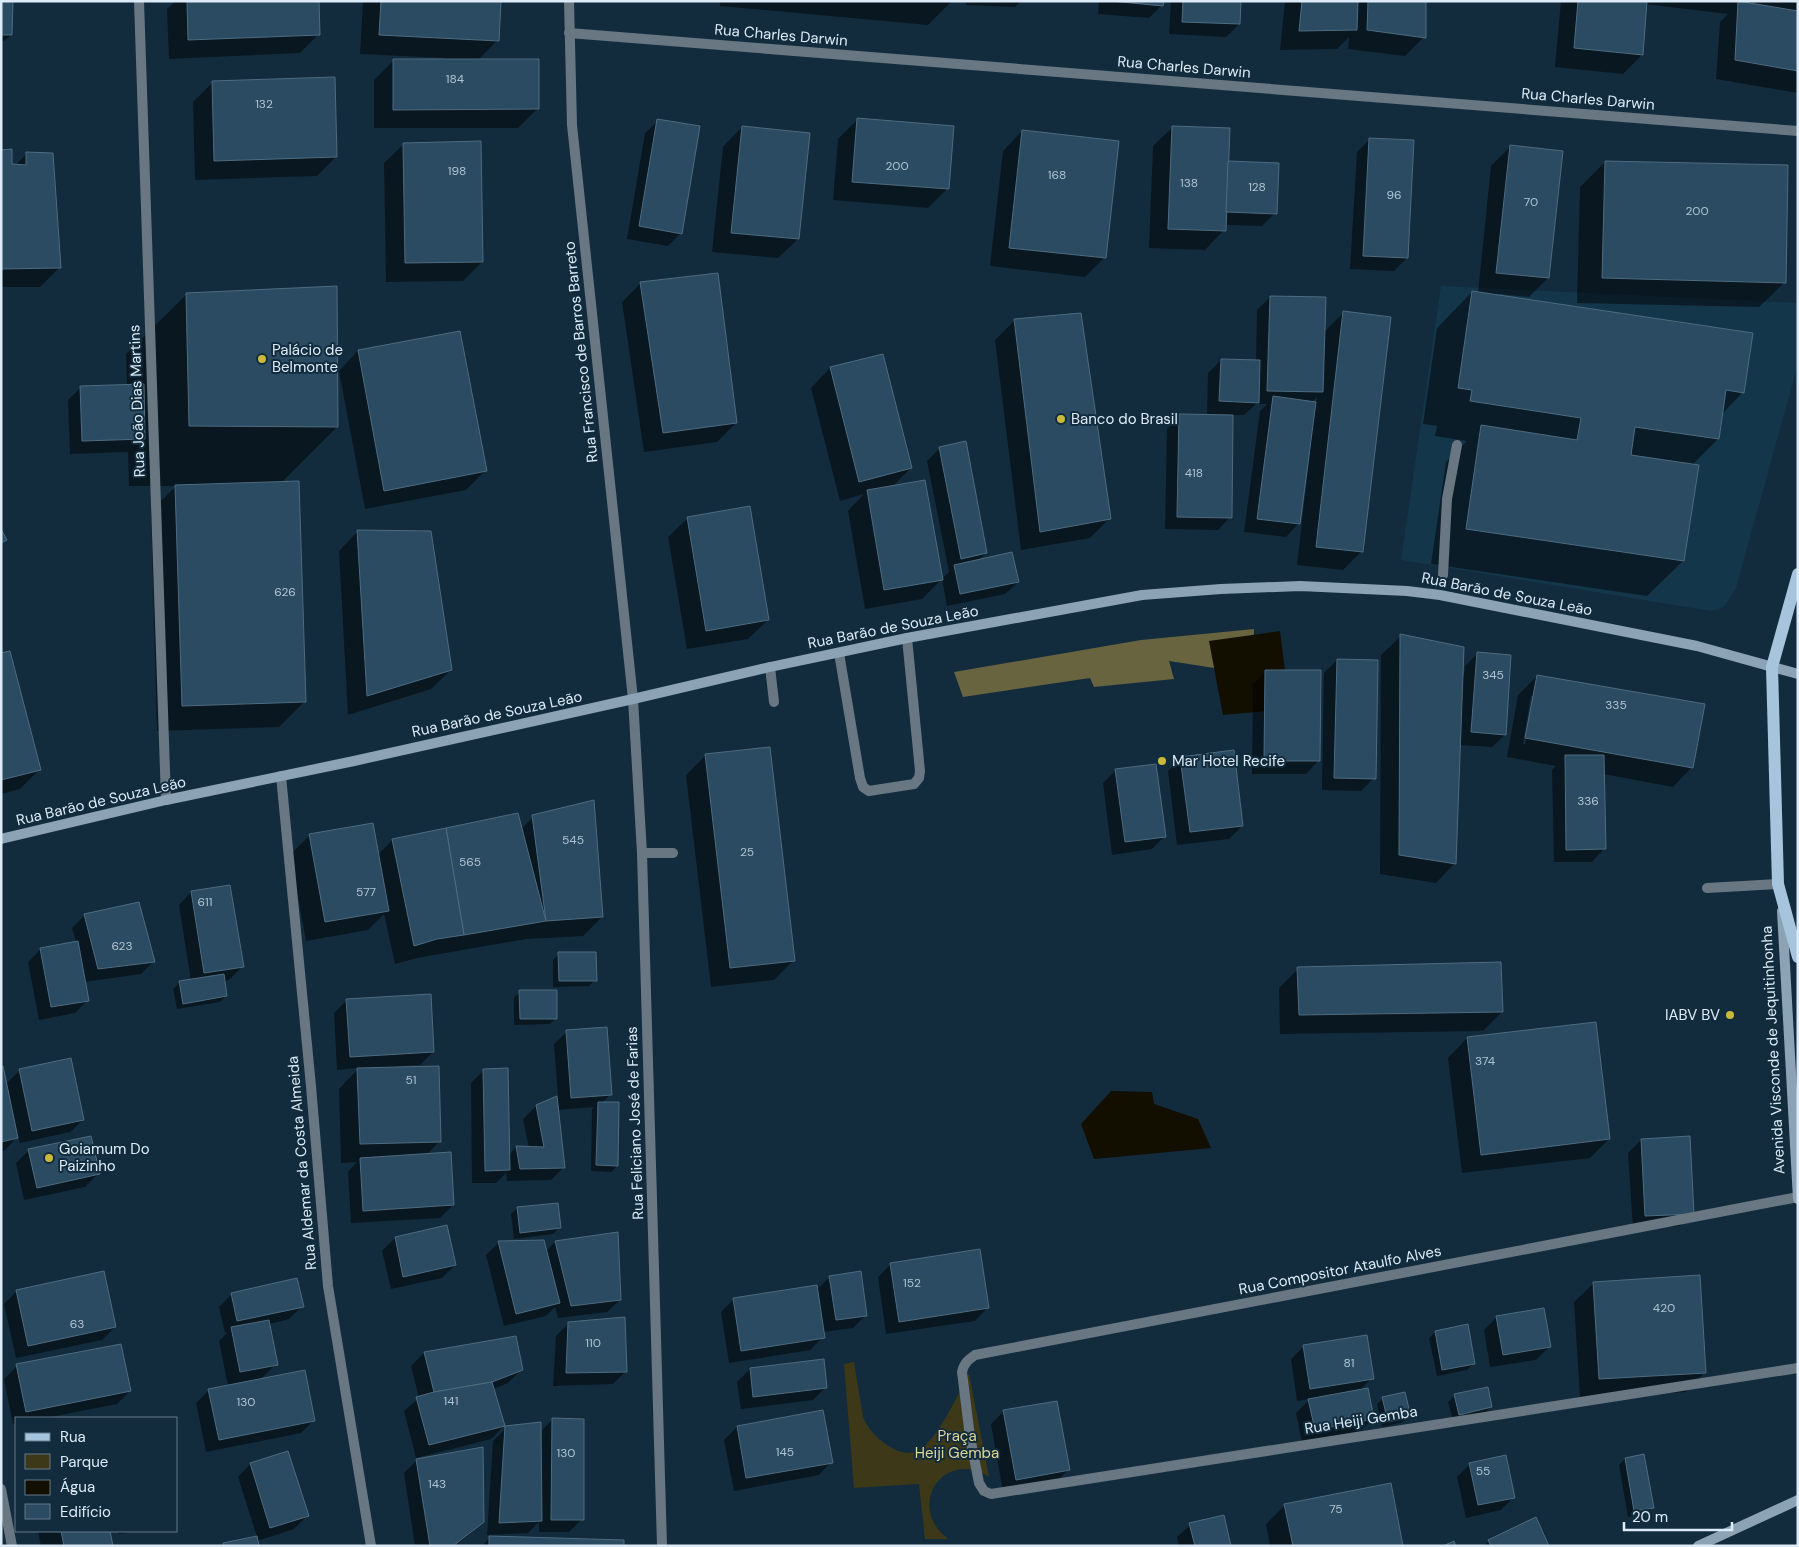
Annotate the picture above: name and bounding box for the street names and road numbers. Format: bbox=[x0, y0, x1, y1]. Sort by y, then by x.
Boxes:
street label: Rua Charles Darwin bbox=[713, 19, 849, 51]
street label: Rua Charles Darwin bbox=[1116, 51, 1252, 83]
street label: Rua Charles Darwin bbox=[1520, 83, 1656, 115]
street label: Rua Francisco de Barros Barreto bbox=[559, 240, 603, 464]
street label: Rua João Dias Martins bbox=[124, 324, 150, 478]
street label: Rua Barão de Souza Leão bbox=[1420, 568, 1594, 620]
street label: Rua Barão de Souza Leão bbox=[806, 601, 980, 653]
street label: Rua Barão de Souza Leão bbox=[410, 686, 584, 742]
street label: Rua Barão de Souza Leão bbox=[14, 772, 188, 830]
street label: Avenida Visconde de Jequitinhonha bbox=[1757, 925, 1789, 1175]
street label: Rua Feliciano José de Farias bbox=[622, 1026, 648, 1220]
street label: Rua Aldemar da Costa Almeida bbox=[283, 1055, 321, 1271]
street label: Rua Compositor Ataulfo Alves bbox=[1237, 1241, 1443, 1299]
street label: Rua Heiji Gemba bbox=[1303, 1401, 1419, 1439]

